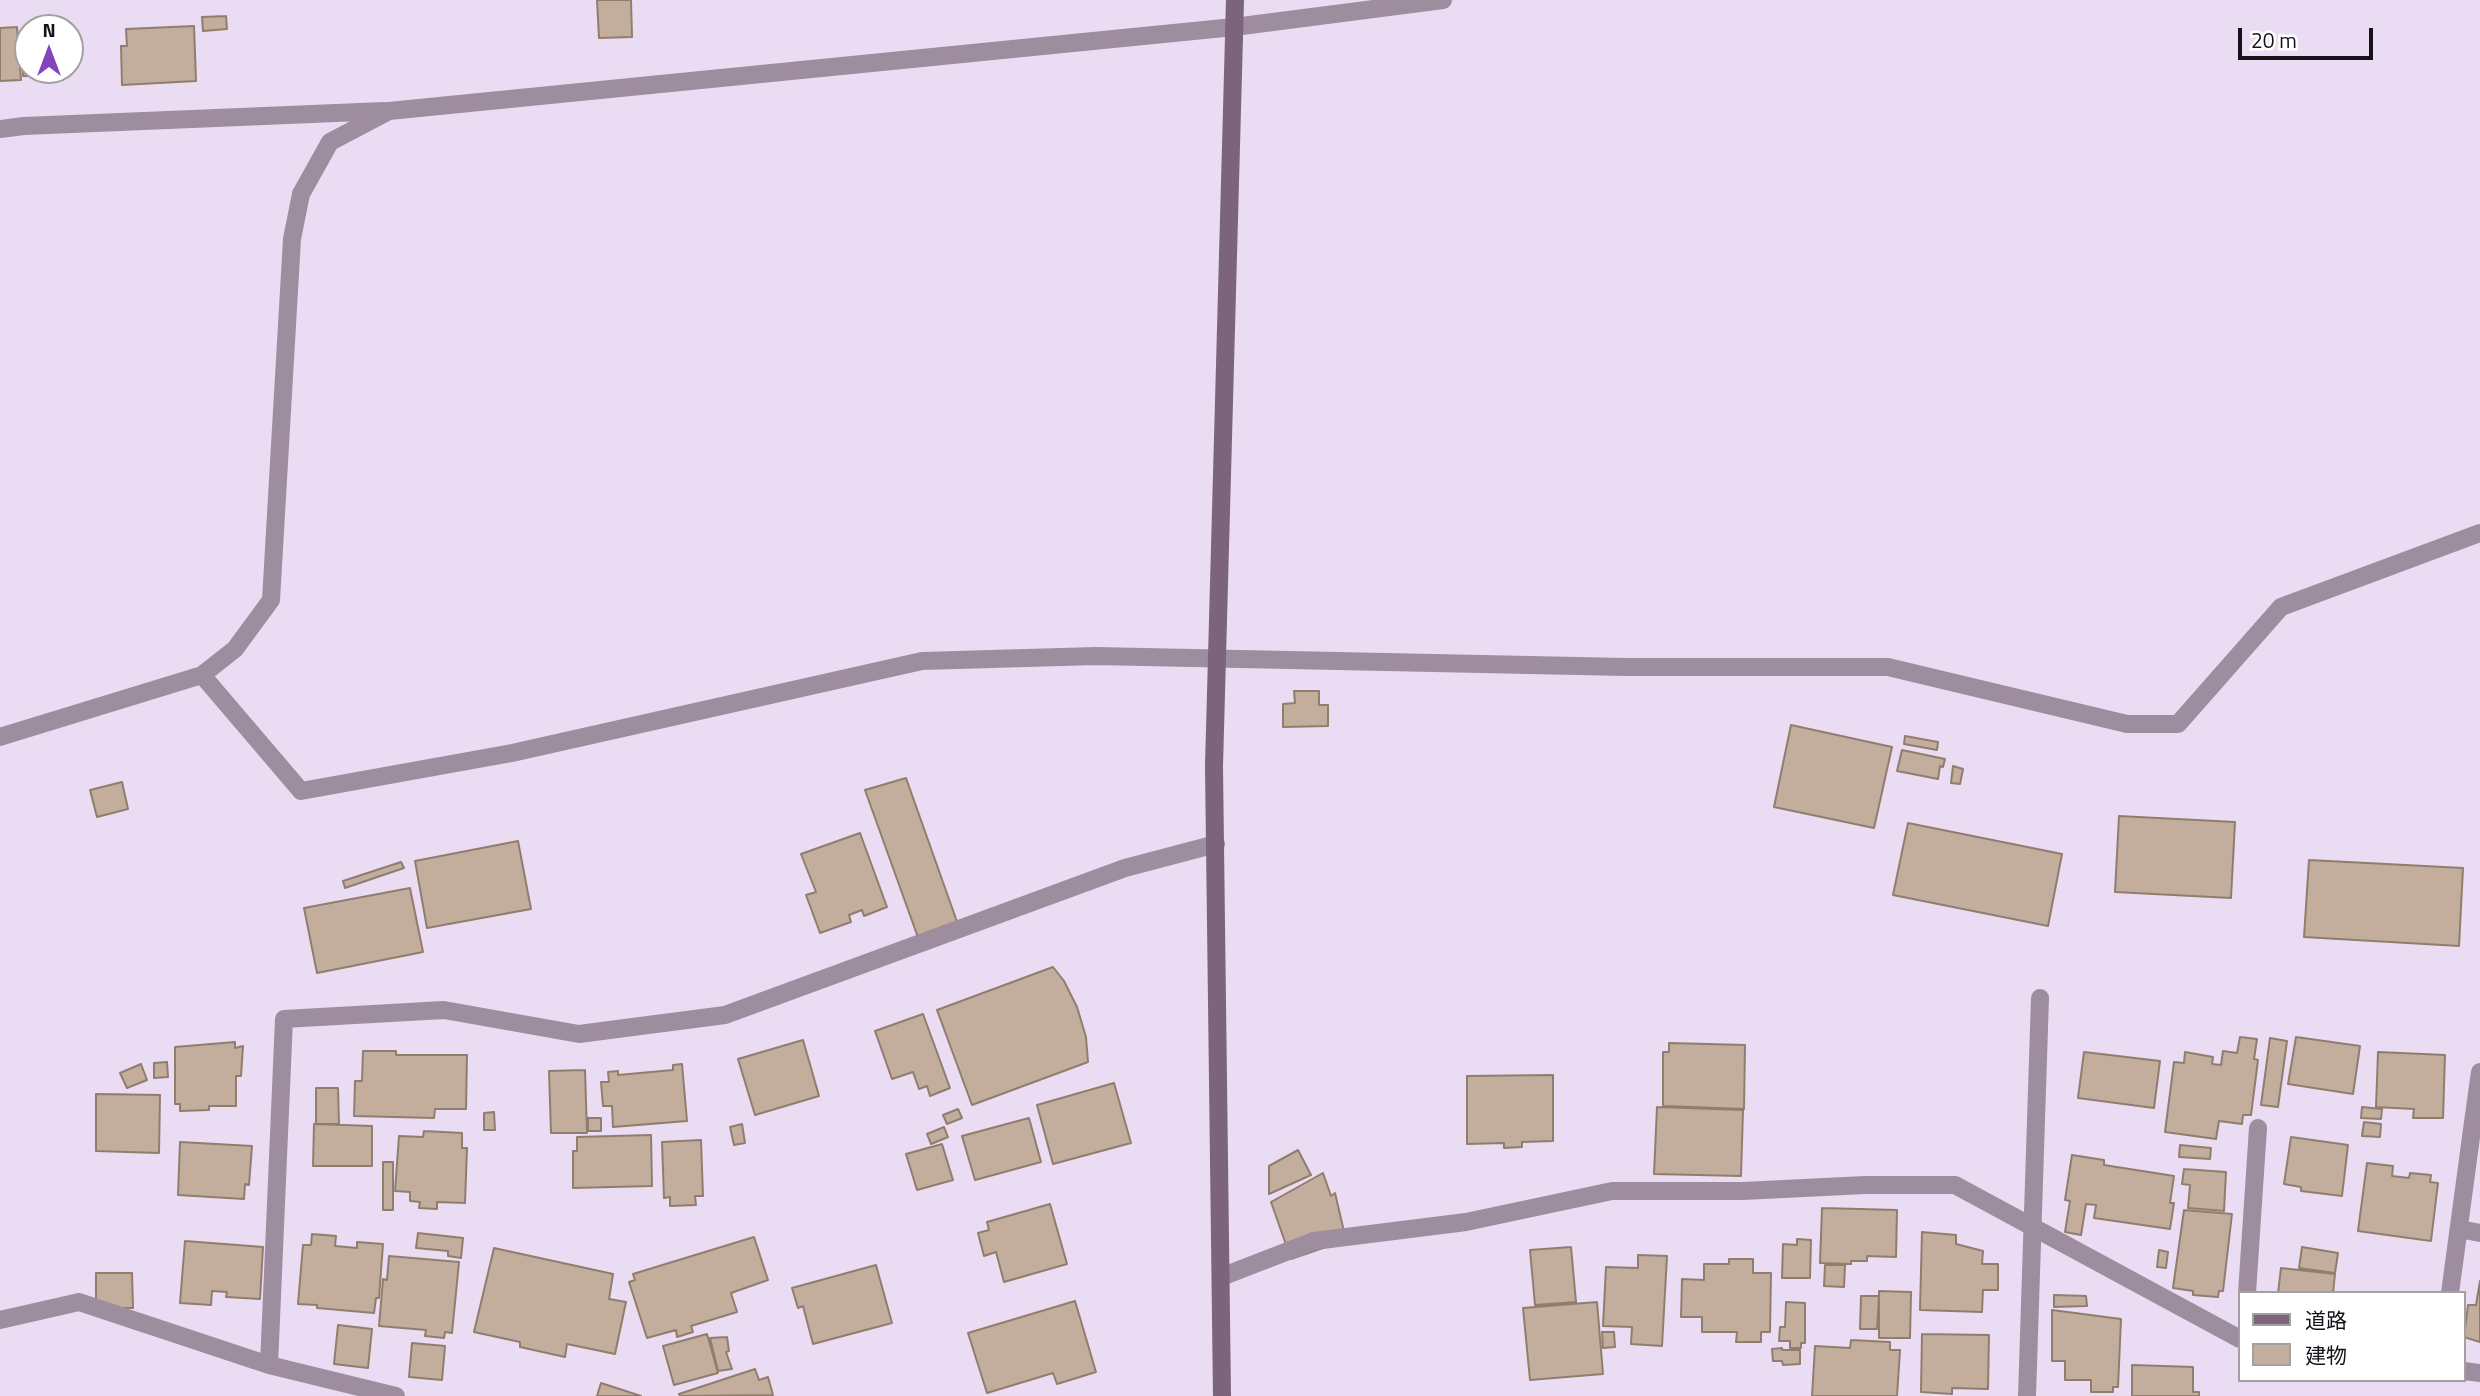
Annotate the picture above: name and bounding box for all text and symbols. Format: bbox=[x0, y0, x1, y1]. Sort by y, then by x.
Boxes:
north arrow bbox=[14, 14, 84, 84]
scale bar bbox=[2242, 14, 2377, 58]
text: N bbox=[42, 15, 56, 44]
text: 20 m bbox=[2251, 24, 2297, 56]
legend bbox=[2238, 1291, 2466, 1382]
text: 道路 bbox=[2305, 1304, 2347, 1336]
text: 建物 bbox=[2305, 1339, 2347, 1371]

